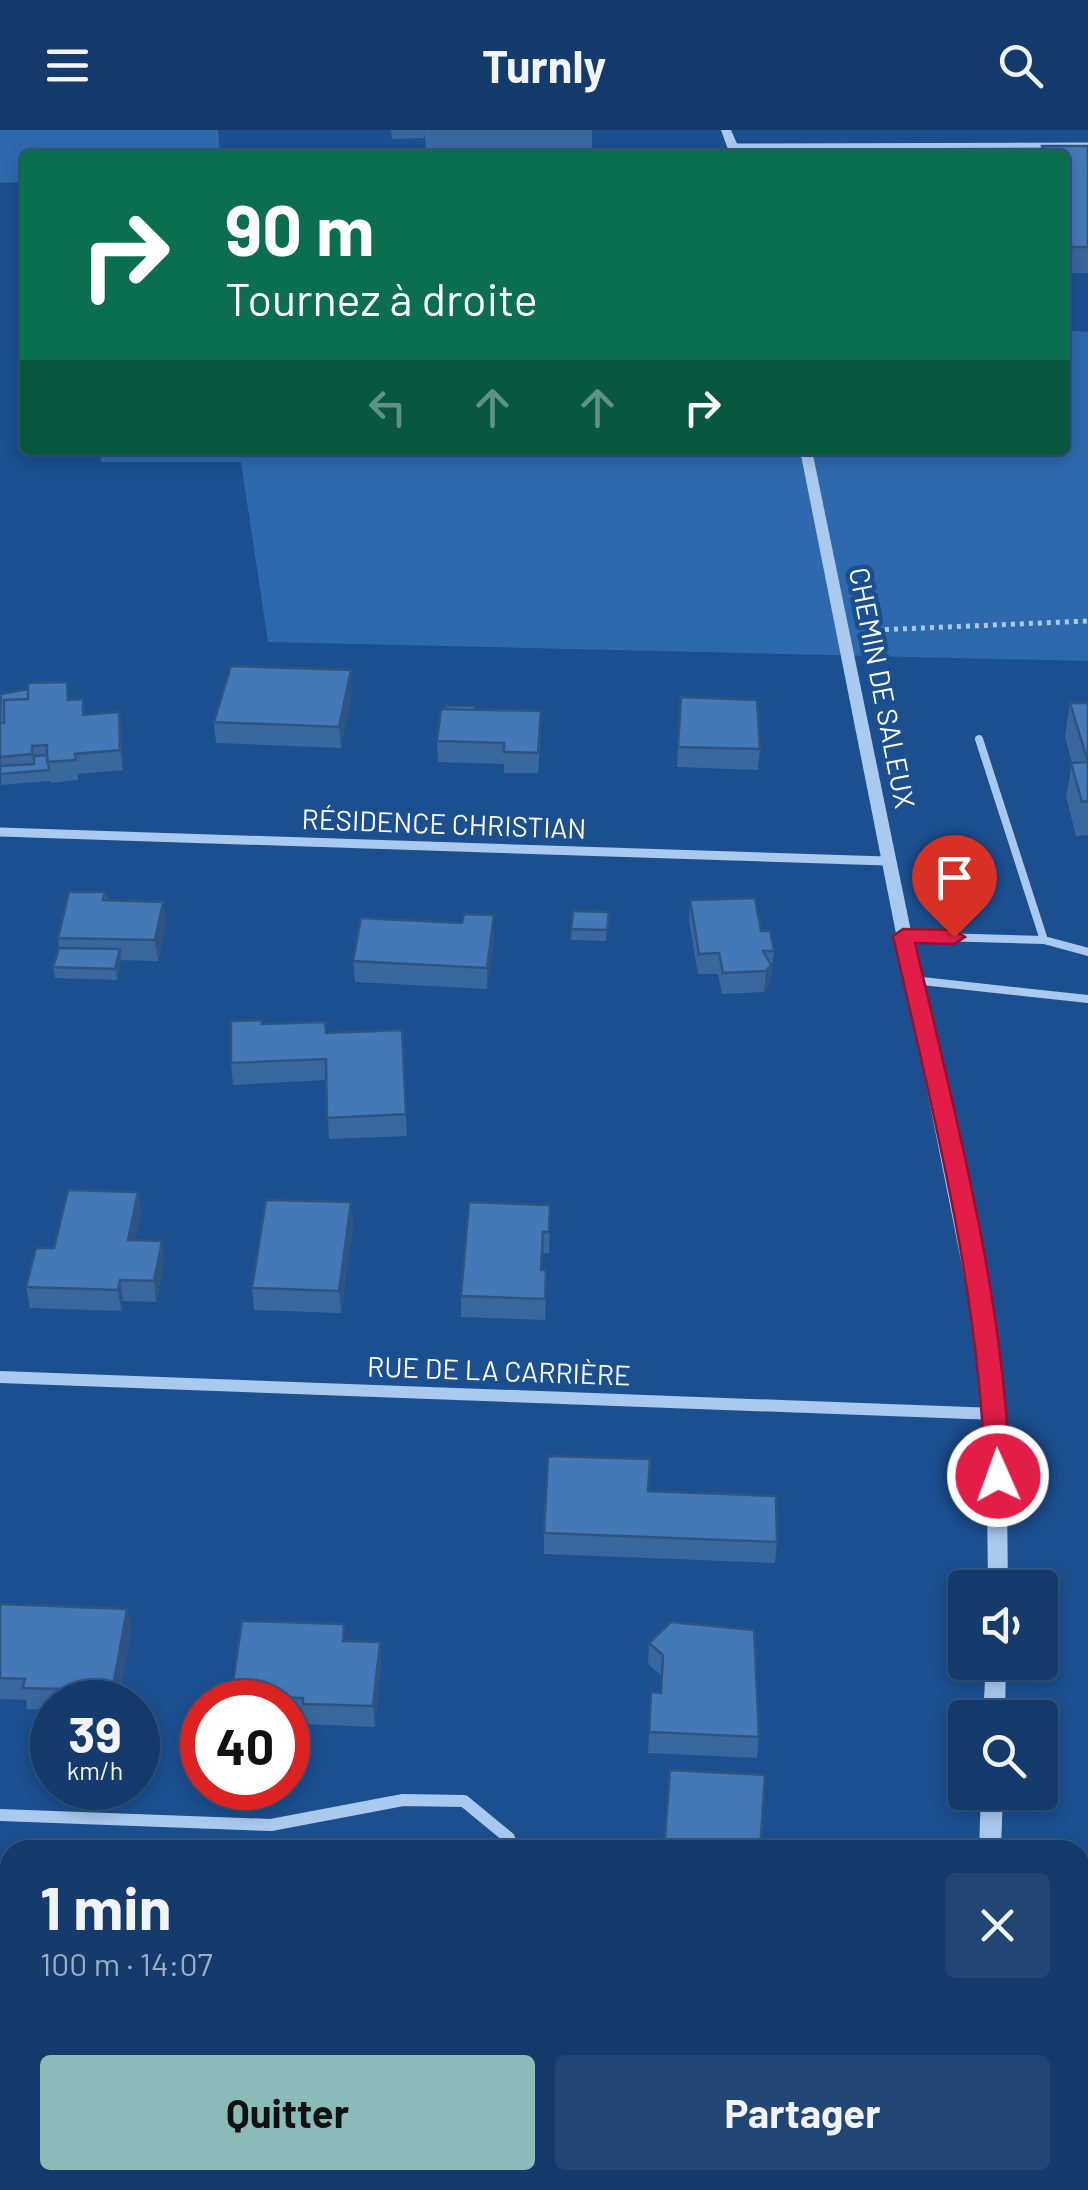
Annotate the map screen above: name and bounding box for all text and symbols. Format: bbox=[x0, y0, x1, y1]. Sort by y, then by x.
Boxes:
icon: menu bbox=[40, 38, 95, 93]
text: Turnly bbox=[482, 38, 606, 92]
icon: search bbox=[993, 38, 1048, 93]
text: 90 m bbox=[225, 186, 375, 270]
icon: right bbox=[60, 190, 190, 320]
text: Tournez à droite bbox=[225, 271, 538, 325]
icon: left bbox=[360, 380, 415, 435]
icon: ahead bbox=[465, 380, 520, 435]
icon: ahead bbox=[570, 380, 625, 435]
icon: right bbox=[675, 380, 730, 435]
street label: CHEMIN DE SALEUX bbox=[843, 564, 923, 811]
street label: RÉSIDENCE CHRISTIAN bbox=[301, 801, 587, 845]
pin bbox=[912, 835, 997, 938]
icon: arrive bbox=[927, 850, 982, 905]
street label: RUE DE LA CARRIÈRE bbox=[367, 1348, 631, 1392]
position arrow bbox=[946, 1424, 1050, 1528]
map controls bbox=[948, 1570, 1058, 1810]
button: sound bbox=[948, 1570, 1058, 1680]
speed limit sign: 40 bbox=[180, 1680, 310, 1810]
button: search bbox=[948, 1700, 1058, 1810]
text: 39 bbox=[68, 1703, 122, 1763]
text: km/h bbox=[67, 1755, 123, 1785]
text: 1 min bbox=[40, 1870, 171, 1942]
button: close bbox=[945, 1873, 1050, 1978]
text: 100 m · 14:07 bbox=[40, 1944, 213, 1982]
button: Quitter bbox=[40, 2055, 535, 2170]
button: Partager bbox=[555, 2055, 1050, 2170]

